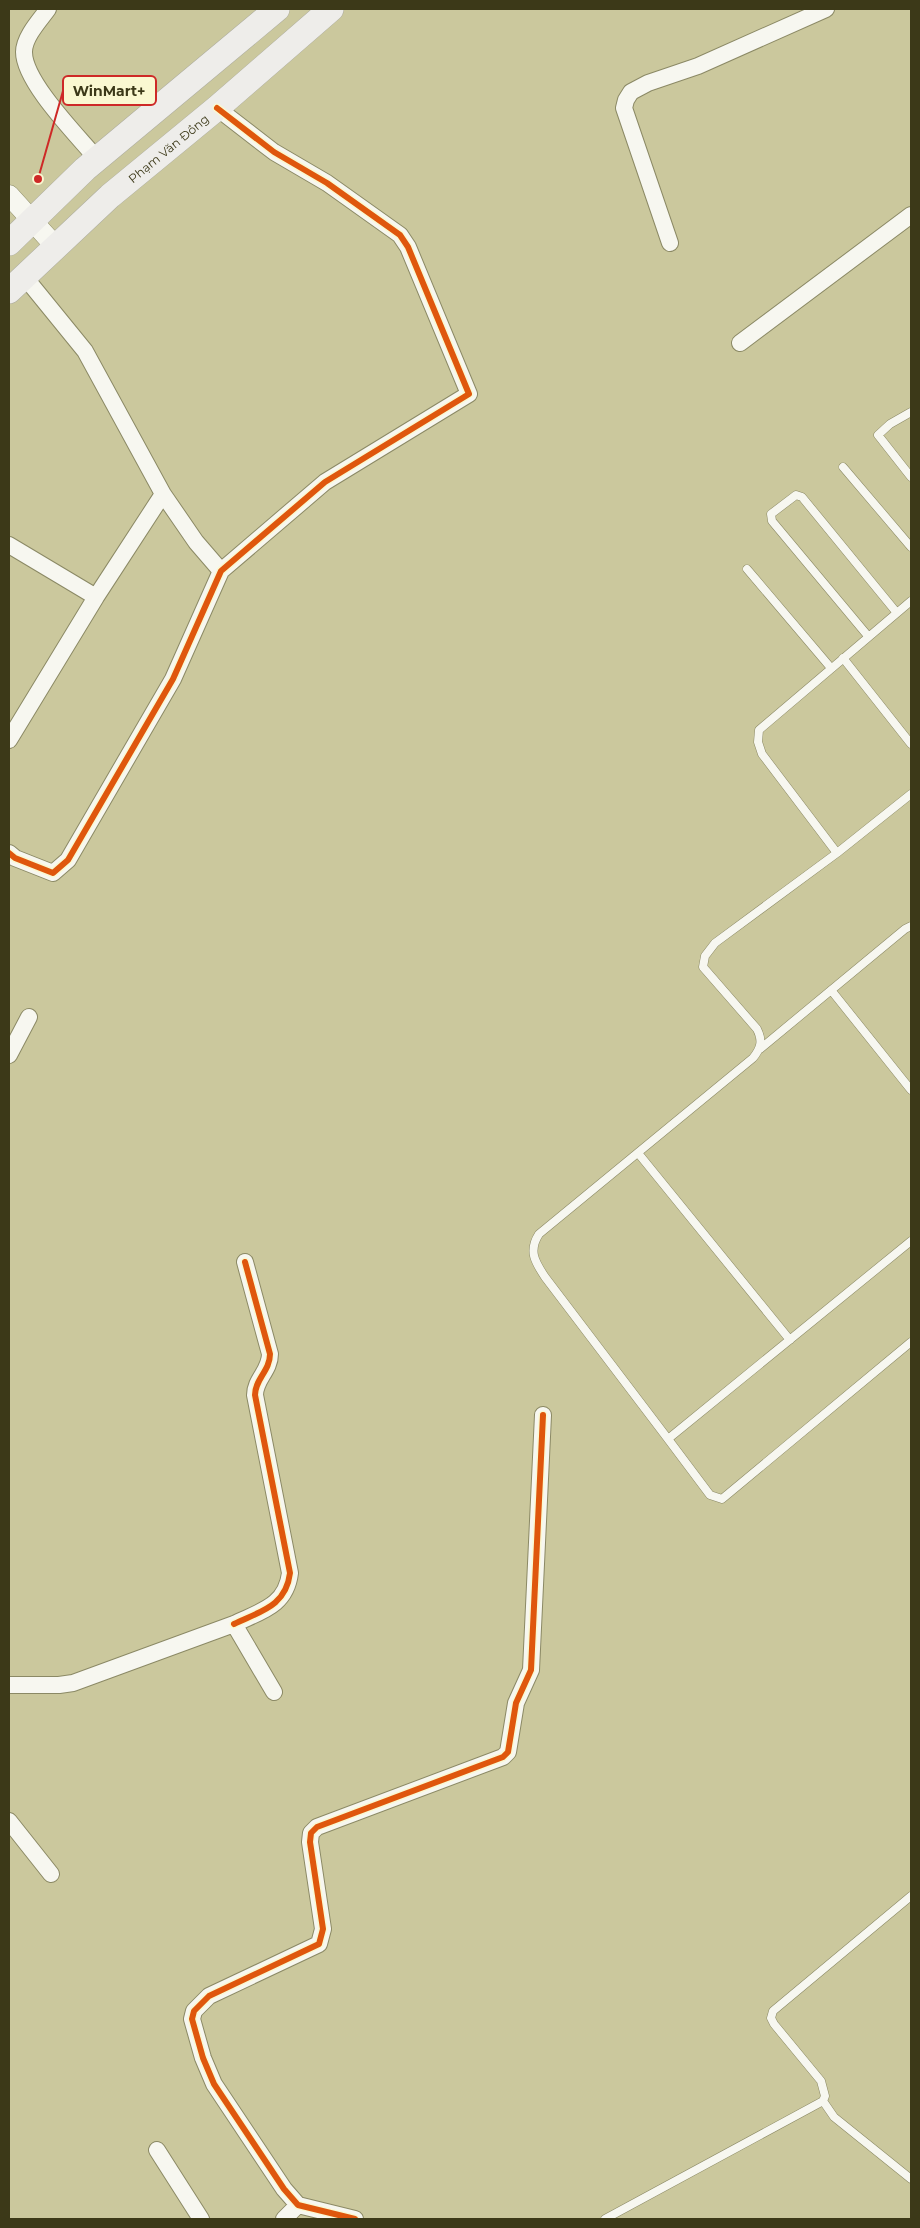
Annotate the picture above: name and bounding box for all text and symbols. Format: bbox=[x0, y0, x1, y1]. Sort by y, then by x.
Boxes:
callout: WinMart+ bbox=[63, 76, 156, 105]
text: WinMart+ bbox=[73, 82, 145, 100]
street label: Phạm Văn Đồng bbox=[125, 111, 211, 186]

